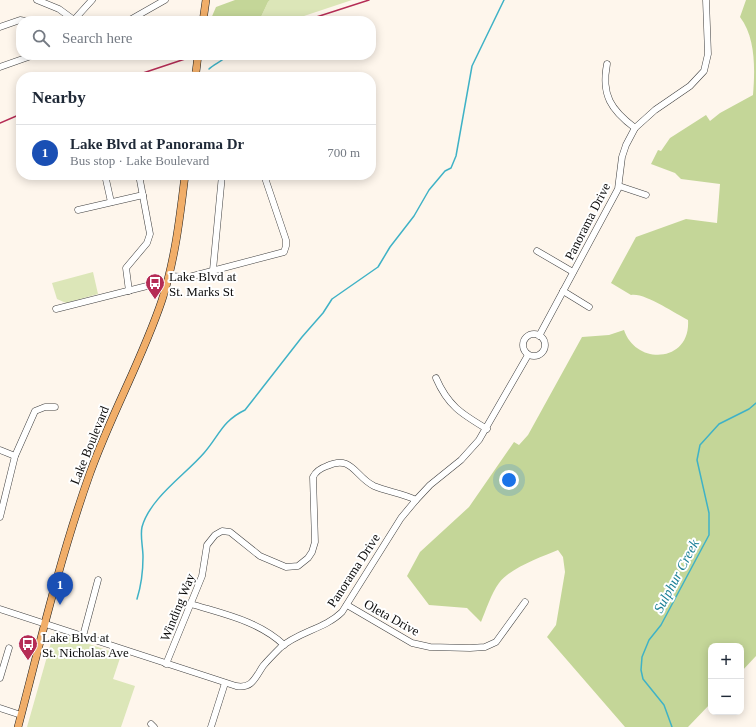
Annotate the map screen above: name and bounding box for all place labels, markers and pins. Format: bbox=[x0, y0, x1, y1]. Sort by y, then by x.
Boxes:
place label: Lake Blvd at St. Marks St bbox=[169, 269, 237, 299]
bus stop icon: Lake Blvd at St. Marks St bbox=[144, 272, 166, 300]
pin: 1 bbox=[47, 572, 73, 605]
place label: Lake Blvd at St. Nicholas Ave bbox=[42, 630, 129, 660]
bus stop icon: Lake Blvd at St. Nicholas Ave bbox=[17, 633, 39, 661]

